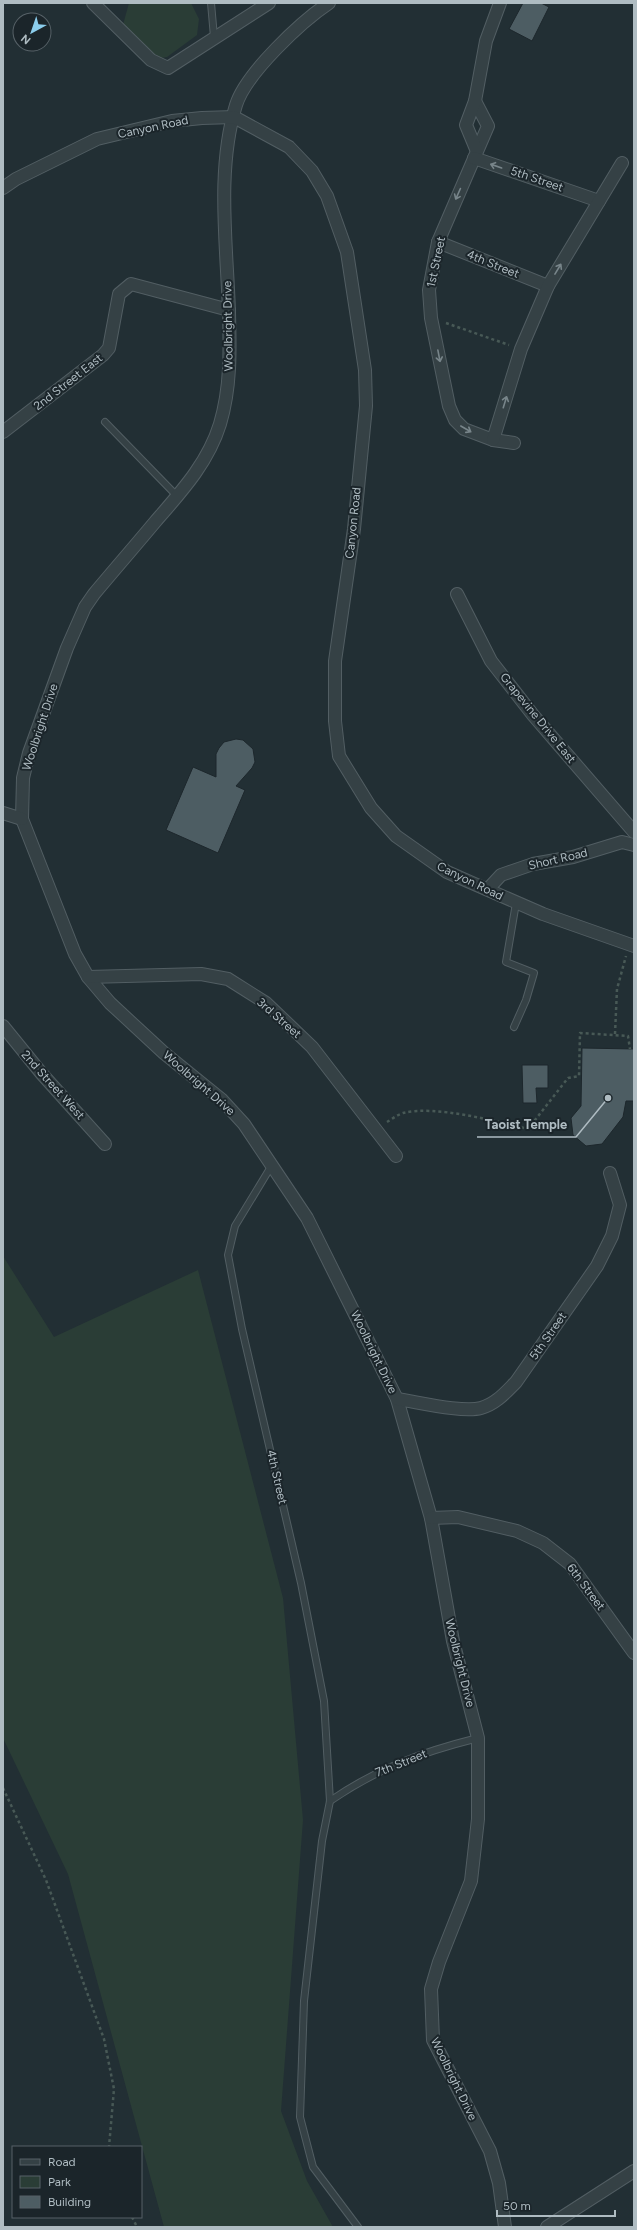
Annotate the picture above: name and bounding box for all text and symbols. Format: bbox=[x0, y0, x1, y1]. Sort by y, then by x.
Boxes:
north arrow bbox=[12, 12, 52, 52]
text: N bbox=[18, 32, 33, 47]
street label: Canyon Road bbox=[116, 113, 190, 141]
one-way arrow bbox=[490, 162, 503, 169]
street label: 5th Street bbox=[509, 163, 566, 195]
one-way arrow bbox=[454, 188, 461, 200]
street label: 1st Street bbox=[424, 235, 448, 289]
street label: 4th Street bbox=[465, 247, 522, 281]
one-way arrow bbox=[555, 263, 563, 275]
street label: Woolbright Drive bbox=[220, 280, 236, 371]
one-way arrow bbox=[435, 349, 443, 362]
street label: 2nd Street East bbox=[31, 351, 105, 413]
one-way arrow bbox=[502, 396, 509, 409]
one-way arrow bbox=[460, 425, 472, 433]
street label: Canyon Road bbox=[342, 487, 364, 559]
street label: Grapevine Drive East bbox=[497, 670, 579, 766]
street label: Woolbright Drive bbox=[19, 681, 61, 772]
street label: Short Road bbox=[527, 845, 589, 873]
street label: Canyon Road bbox=[435, 859, 505, 903]
street label: 3rd Street bbox=[254, 995, 304, 1041]
street label: 2nd Street West bbox=[18, 1048, 88, 1123]
street label: Woolbright Drive bbox=[160, 1048, 238, 1118]
callout: Taoist Temple bbox=[477, 1112, 576, 1137]
text: Taoist Temple bbox=[485, 1117, 567, 1132]
street label: Woolbright Drive bbox=[348, 1308, 400, 1396]
street label: 5th Street bbox=[527, 1309, 570, 1362]
street label: 4th Street bbox=[264, 1449, 290, 1506]
street label: 6th Street bbox=[564, 1561, 608, 1613]
street label: Woolbright Drive bbox=[442, 1617, 478, 1709]
street label: 7th Street bbox=[373, 1746, 429, 1780]
street label: Woolbright Drive bbox=[428, 2035, 480, 2123]
legend bbox=[12, 2146, 142, 2218]
text: Road bbox=[48, 2155, 76, 2169]
text: Park bbox=[48, 2175, 71, 2189]
scale bar bbox=[497, 2192, 615, 2218]
text: Building bbox=[48, 2195, 91, 2209]
text: 50 m bbox=[503, 2199, 531, 2213]

